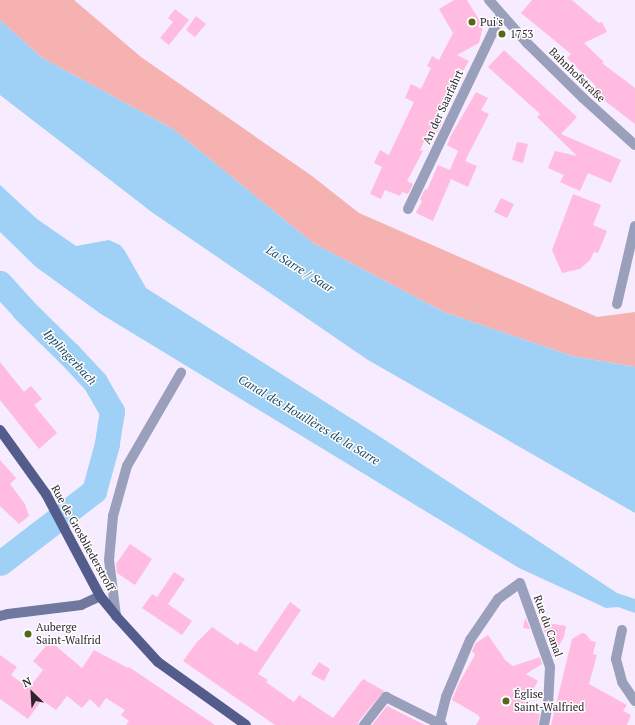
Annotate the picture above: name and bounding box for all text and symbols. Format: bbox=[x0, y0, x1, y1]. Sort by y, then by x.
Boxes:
place label: Pui's bbox=[480, 15, 503, 29]
marker: Pui's bbox=[467, 17, 477, 27]
place label: 1753 bbox=[510, 27, 533, 41]
marker: 1753 bbox=[497, 29, 507, 39]
street label: Bahnhofstraße bbox=[546, 45, 608, 105]
street label: An der Saarfahrt bbox=[420, 68, 466, 146]
water label: La Sarre / Saar bbox=[264, 243, 336, 295]
water label: Ipplingerbach bbox=[41, 326, 99, 388]
water label: Canal des Houillères de la Sarre bbox=[236, 372, 382, 468]
street label: Rue de Grosbliederstroff bbox=[48, 483, 118, 593]
street label: Rue du Canal bbox=[531, 593, 565, 659]
place label: Auberge Saint-Walfrid bbox=[36, 621, 101, 647]
marker: Auberge Saint-Walfrid bbox=[23, 629, 33, 639]
north arrow bbox=[12, 673, 52, 713]
text: N bbox=[20, 674, 34, 690]
place label: Église Saint-Walfried bbox=[514, 688, 584, 714]
marker: Église Saint-Walfried bbox=[501, 696, 511, 706]

